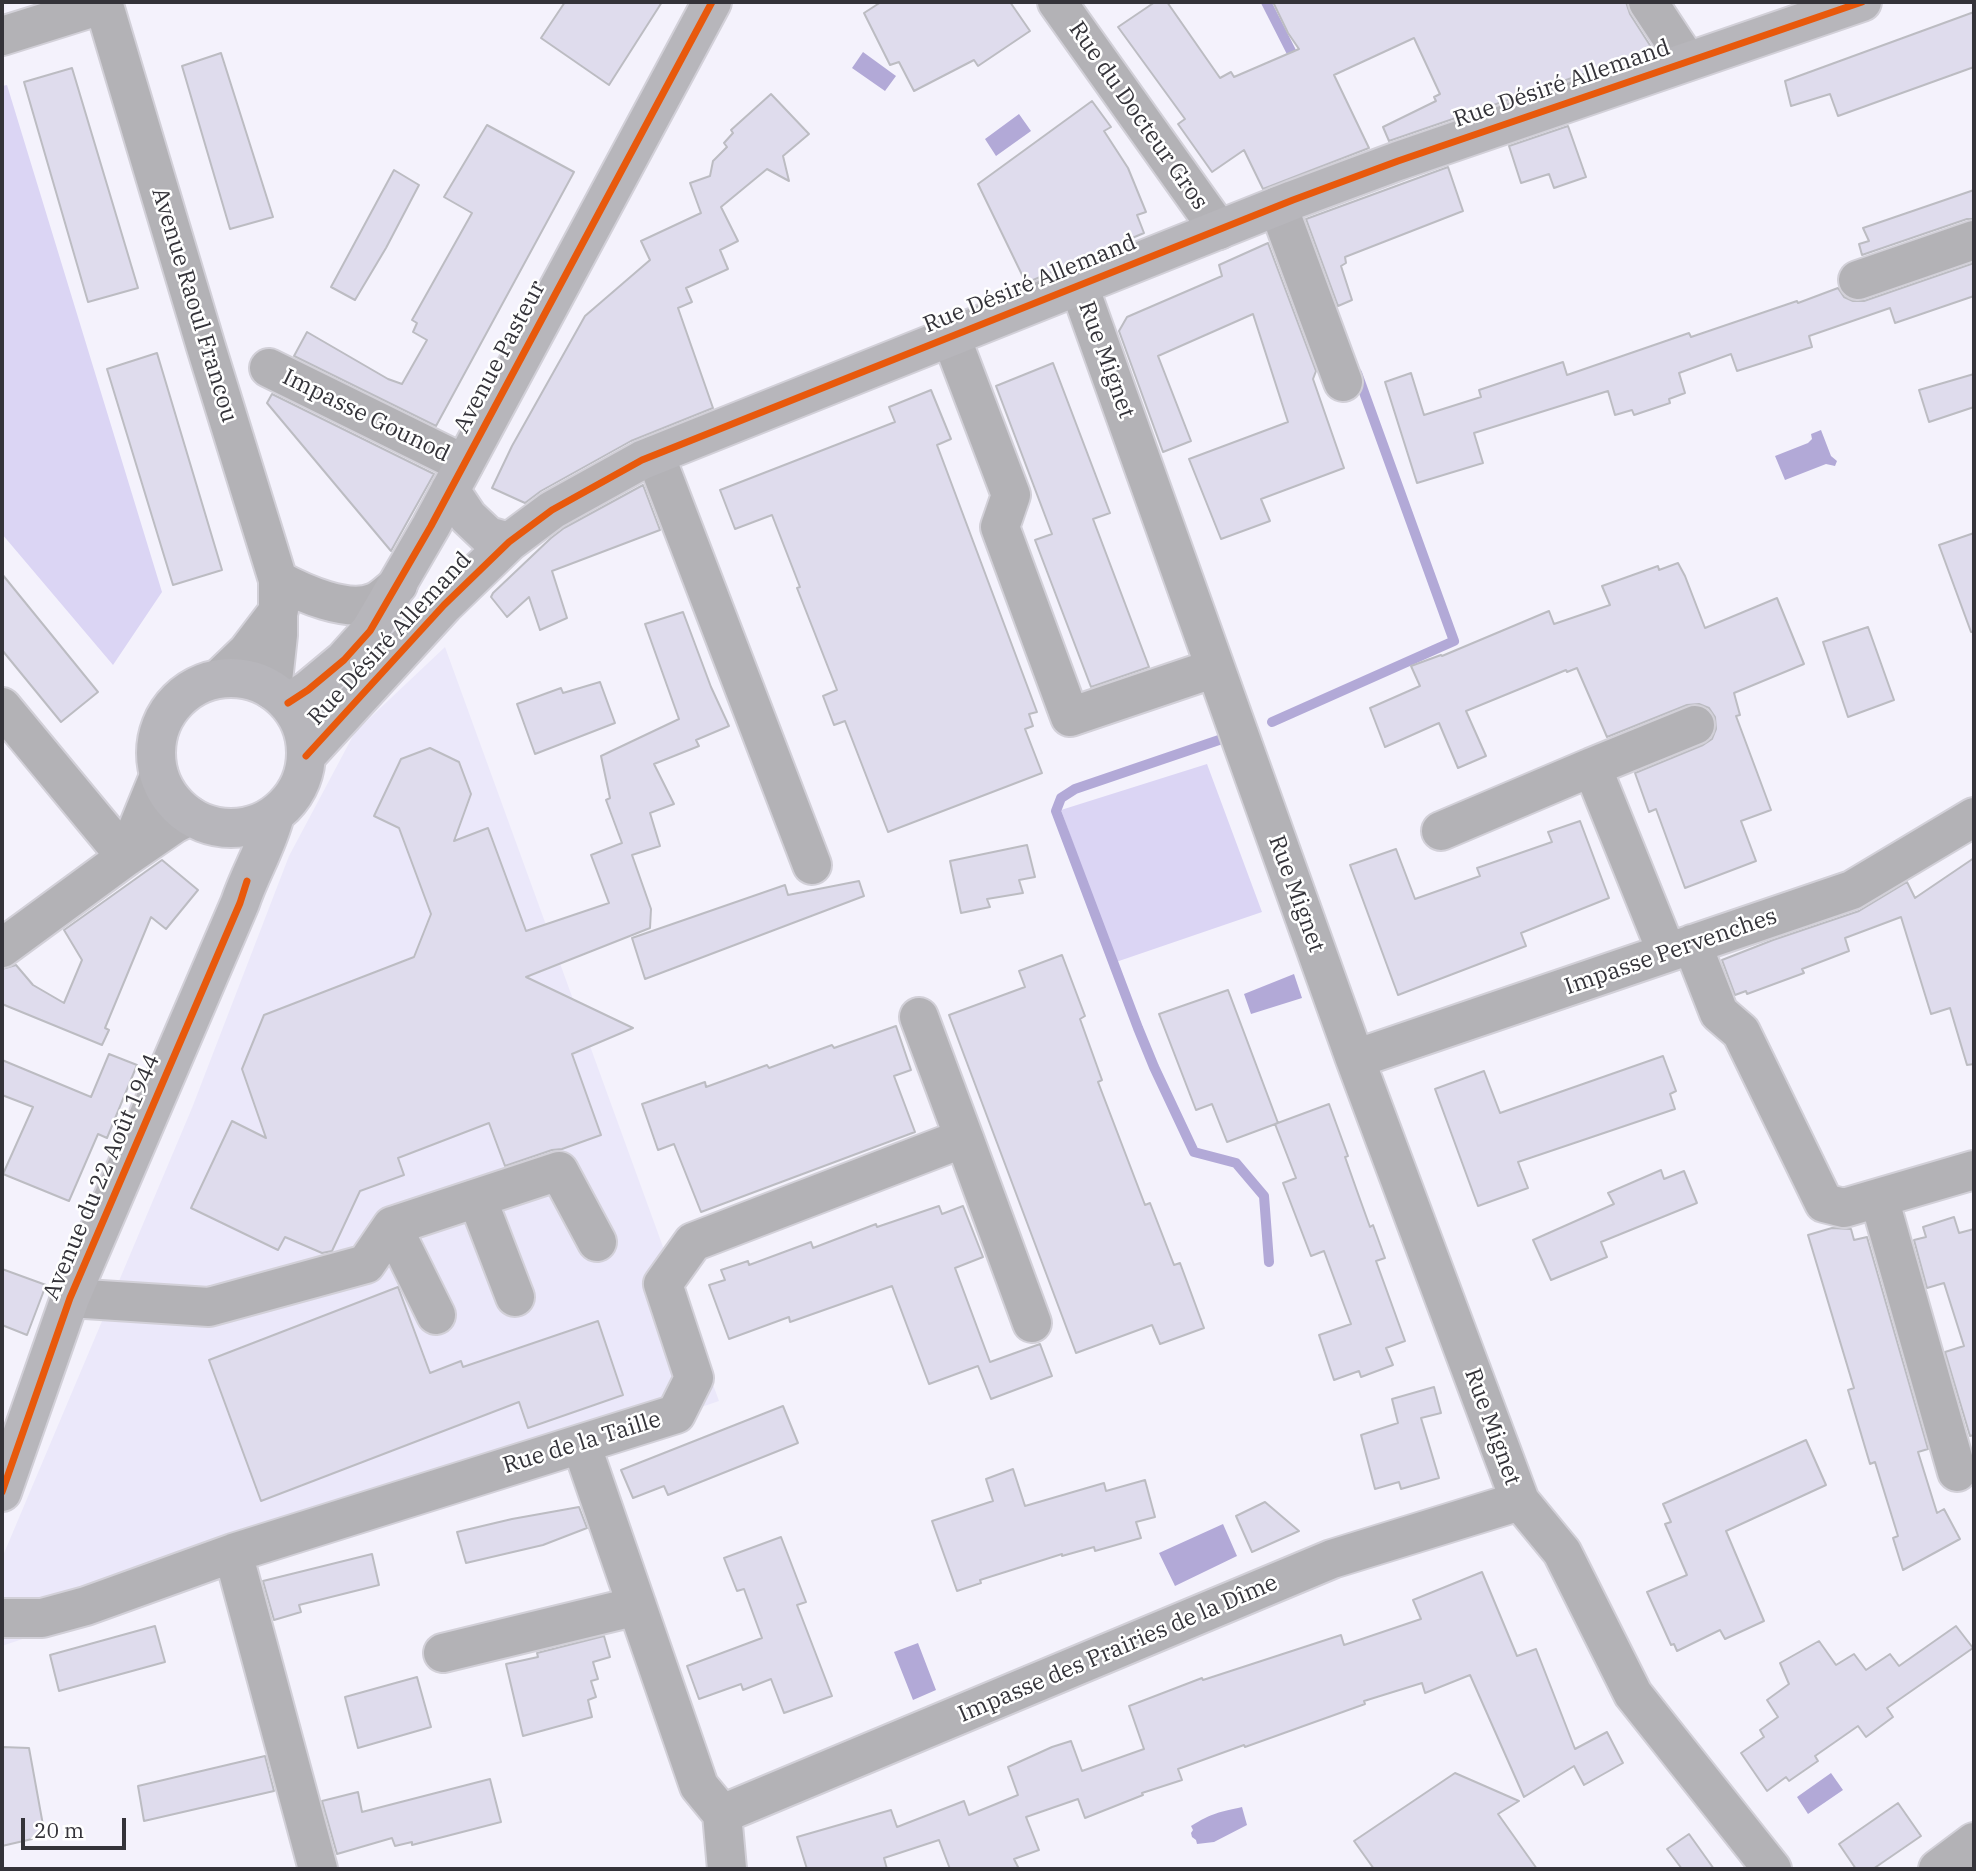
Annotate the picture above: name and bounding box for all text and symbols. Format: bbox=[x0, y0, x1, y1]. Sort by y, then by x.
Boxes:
street label: Rue du Docteur Gros bbox=[1063, 17, 1213, 215]
street label: Rue Désiré Allemand bbox=[1450, 34, 1674, 134]
street label: Avenue Raoul Francou bbox=[145, 184, 243, 426]
street label: Rue Désiré Allemand bbox=[920, 229, 1140, 339]
street label: Avenue Pasteur bbox=[448, 276, 552, 438]
street label: Rue Mignet bbox=[1072, 298, 1140, 422]
street label: Impasse Gounod bbox=[278, 364, 454, 468]
street label: Rue Désiré Allemand bbox=[303, 547, 477, 731]
street label: Rue Mignet bbox=[1262, 832, 1330, 956]
street label: Impasse Pervenches bbox=[1561, 903, 1781, 1001]
street label: Avenue du 22 Août 1944 bbox=[38, 1050, 166, 1304]
street label: Rue Mignet bbox=[1458, 1365, 1526, 1489]
street label: Rue de la Taille bbox=[500, 1406, 664, 1480]
street label: Impasse des Prairies de la Dîme bbox=[954, 1569, 1282, 1729]
scale bar bbox=[24, 1804, 130, 1848]
text: 20 m bbox=[34, 1816, 84, 1844]

